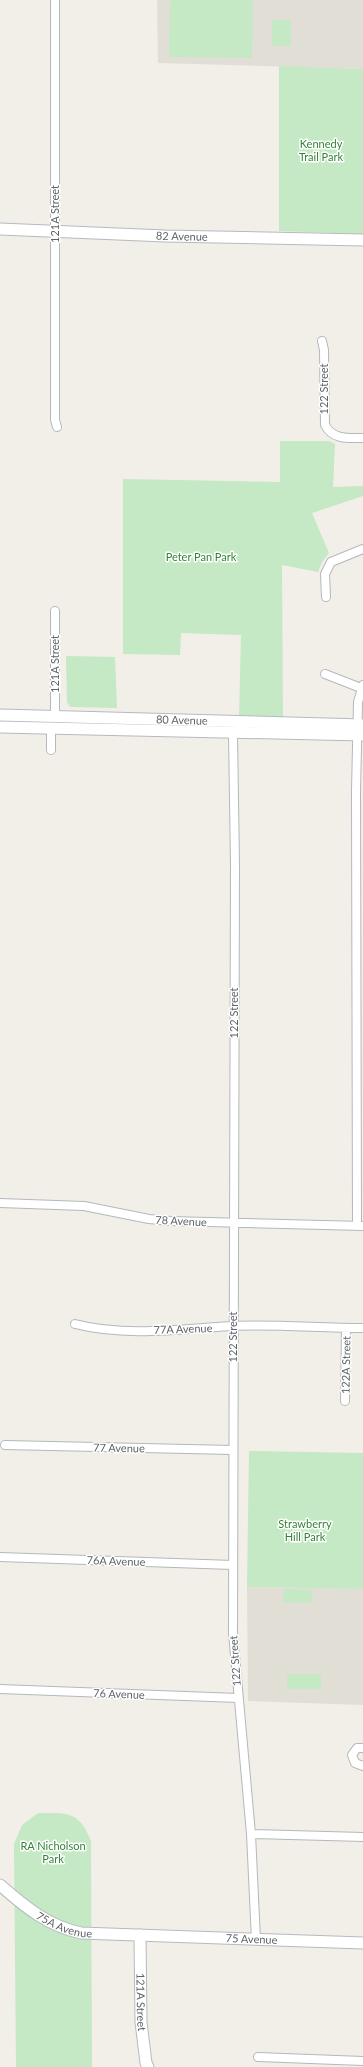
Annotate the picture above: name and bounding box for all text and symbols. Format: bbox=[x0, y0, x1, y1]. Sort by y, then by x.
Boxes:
park label: Kennedy Trail Park bbox=[299, 137, 344, 163]
street label: 121A Street bbox=[48, 185, 61, 243]
street label: 82 Avenue bbox=[156, 229, 208, 243]
street label: 122 Street bbox=[317, 363, 330, 414]
park label: Peter Pan Park bbox=[166, 550, 237, 563]
street label: 121A Street bbox=[48, 635, 61, 693]
street label: 80 Avenue bbox=[156, 712, 208, 727]
street label: 122 Street bbox=[227, 987, 240, 1038]
street label: 78 Avenue bbox=[155, 1213, 207, 1228]
street label: 122 Street bbox=[226, 1311, 239, 1362]
street label: 77A Avenue bbox=[153, 1321, 213, 1336]
street label: 122A Street bbox=[338, 1336, 353, 1394]
street label: 77 Avenue bbox=[93, 1441, 145, 1454]
park label: Strawberry Hill Park bbox=[278, 1517, 332, 1543]
street label: 76A Avenue bbox=[86, 1553, 146, 1568]
street label: 122 Street bbox=[226, 1635, 243, 1687]
street label: 76 Avenue bbox=[93, 1686, 145, 1701]
park label: RA Nicholson Park bbox=[20, 1839, 86, 1865]
street label: 75A Avenue bbox=[34, 1909, 93, 1939]
street label: 75 Avenue bbox=[226, 1931, 278, 1946]
street label: 121A Street bbox=[134, 1973, 149, 2032]

